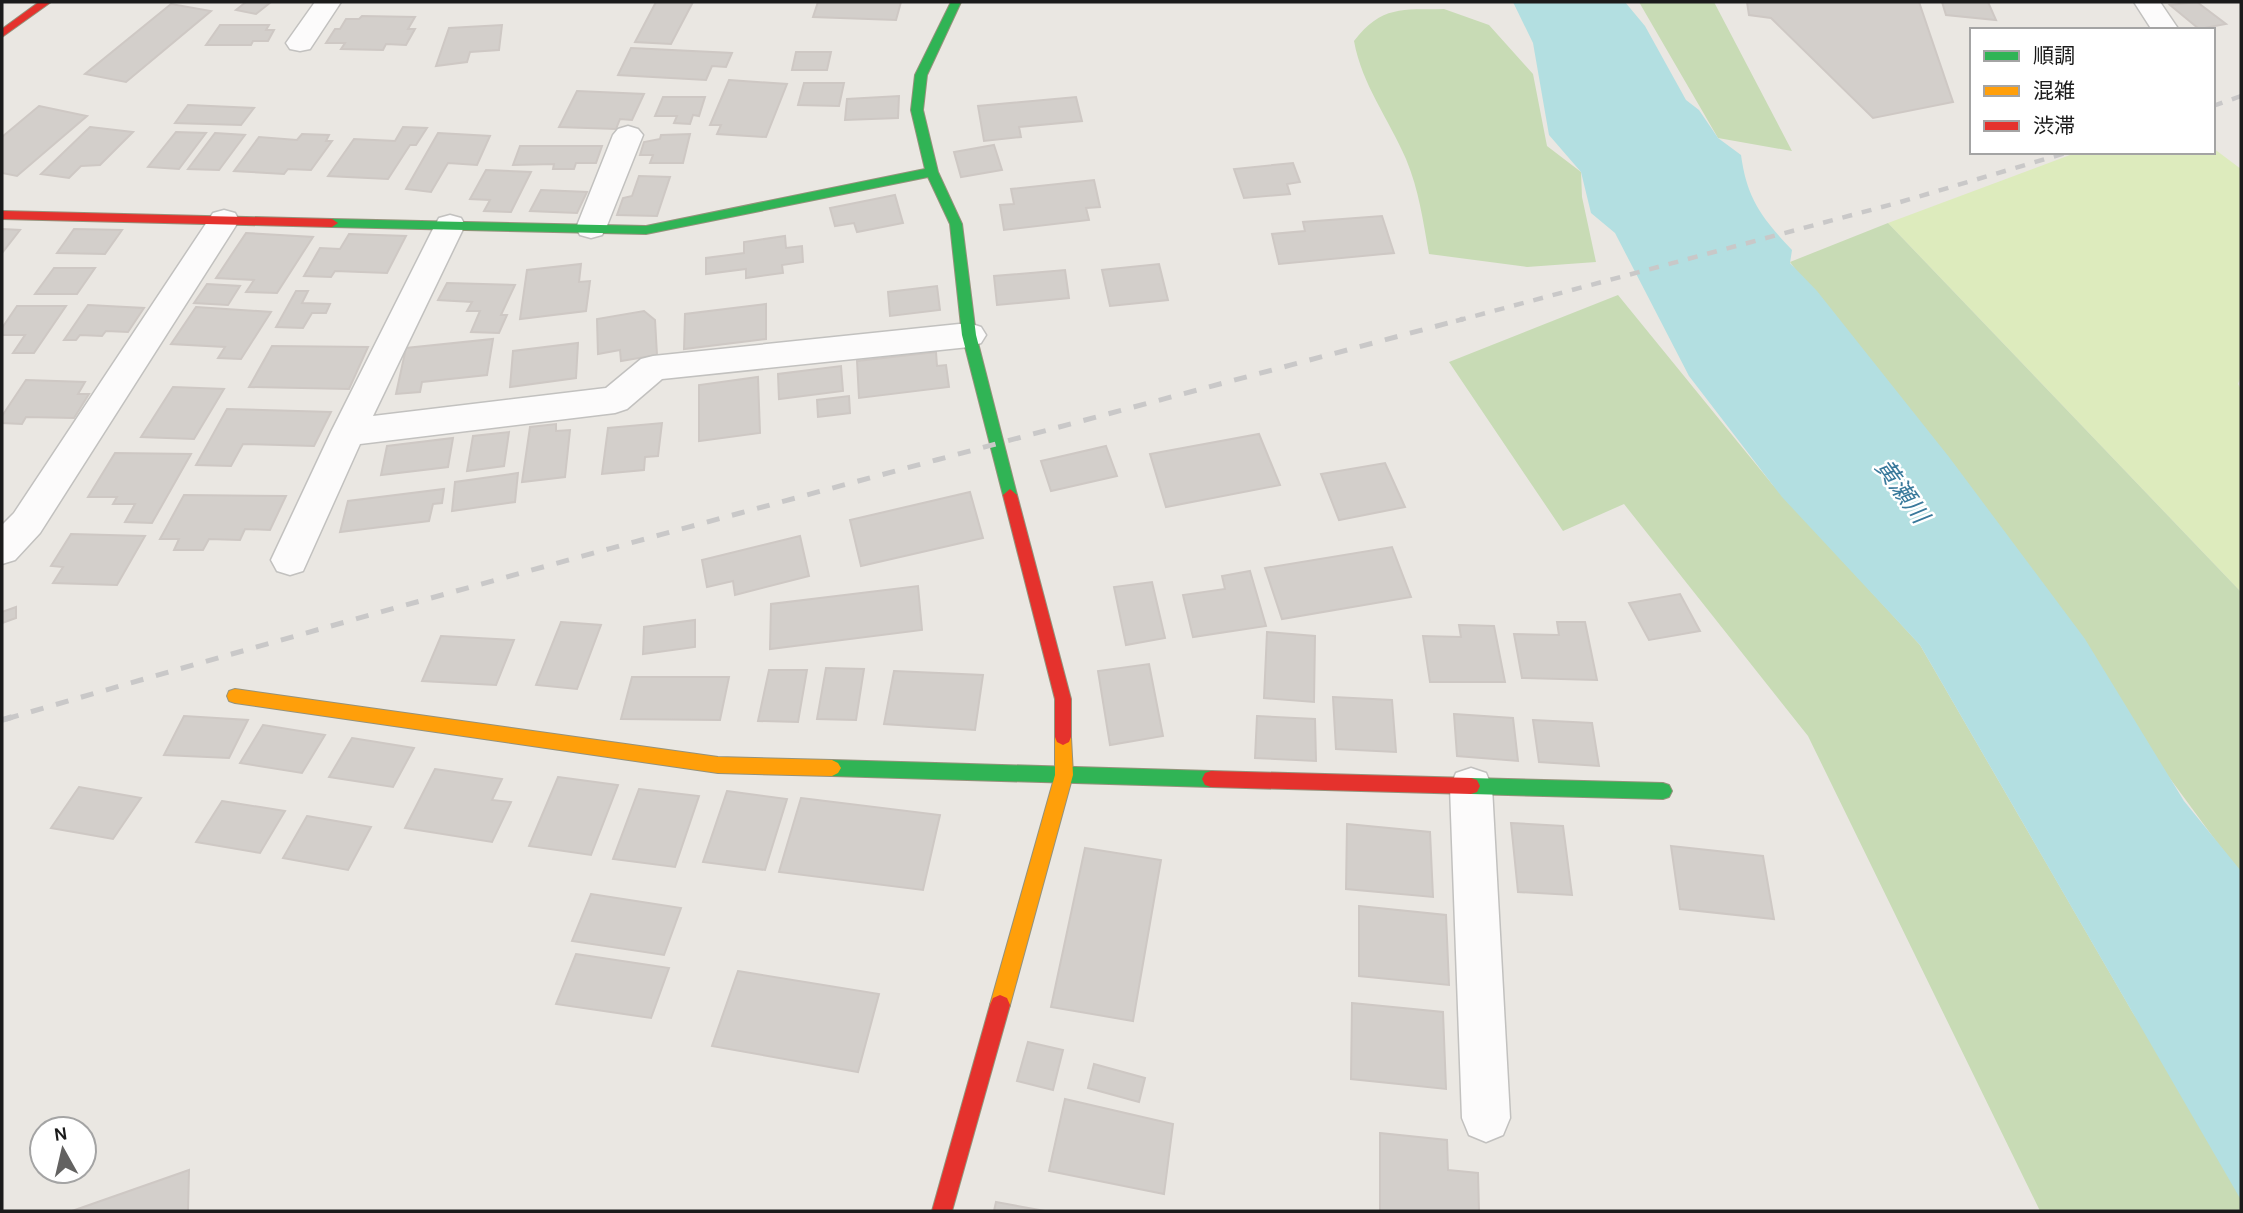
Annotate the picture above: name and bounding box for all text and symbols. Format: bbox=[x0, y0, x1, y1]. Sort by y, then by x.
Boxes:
legend bbox=[1970, 28, 2215, 154]
text: 順調 bbox=[2033, 44, 2075, 68]
text: 混雑 bbox=[2033, 79, 2075, 103]
text: 渋滞 bbox=[2033, 114, 2075, 138]
water label: 黄瀬川 bbox=[1870, 454, 1936, 531]
north arrow bbox=[28, 1115, 98, 1185]
text: N bbox=[52, 1122, 69, 1146]

